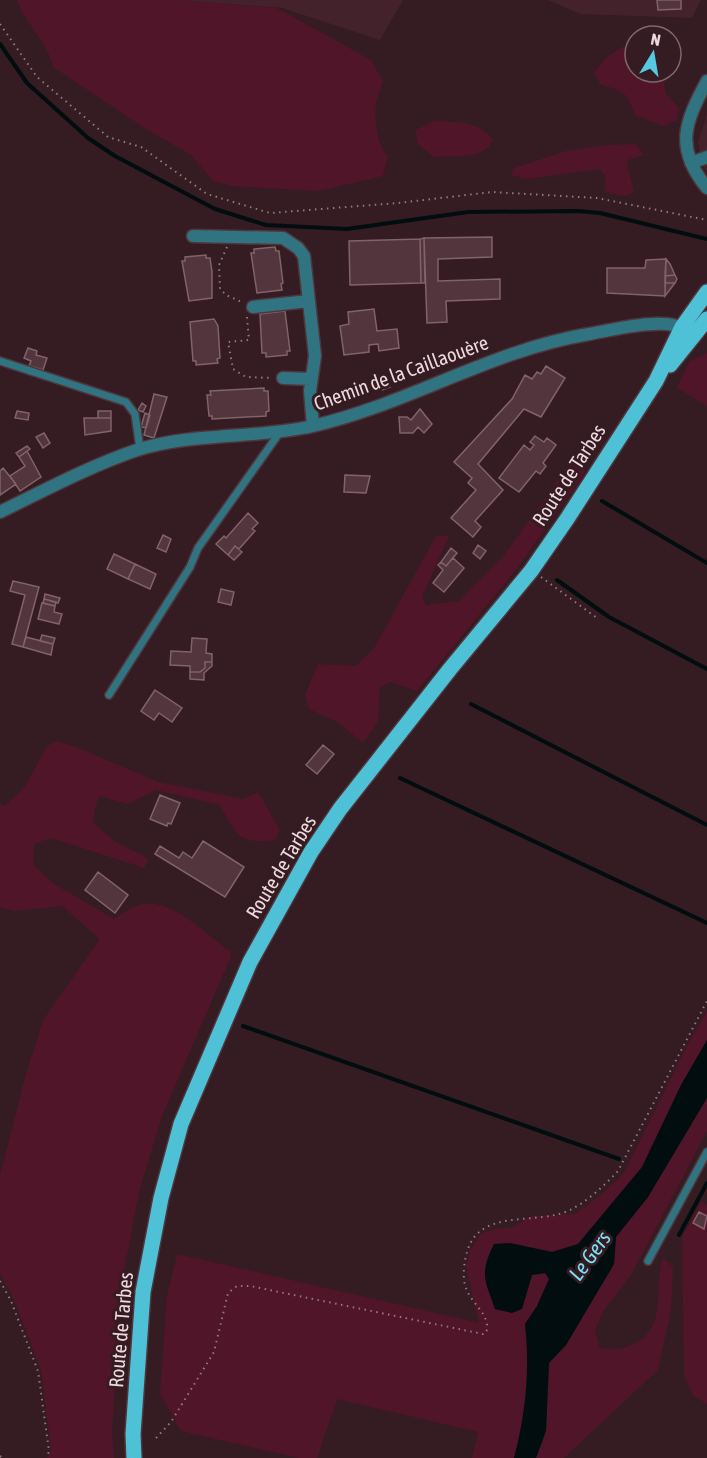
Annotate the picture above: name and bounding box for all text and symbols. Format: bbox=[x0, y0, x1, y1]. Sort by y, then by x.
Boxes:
north arrow bbox=[623, 24, 683, 84]
text: N bbox=[650, 30, 662, 49]
street label: Chemin de la Caillaouère bbox=[311, 330, 491, 415]
street label: Route de Tarbes bbox=[527, 420, 610, 530]
street label: Route de Tarbes bbox=[241, 811, 320, 922]
water label: Le Gers bbox=[563, 1226, 615, 1285]
street label: Route de Tarbes bbox=[104, 1271, 137, 1389]

